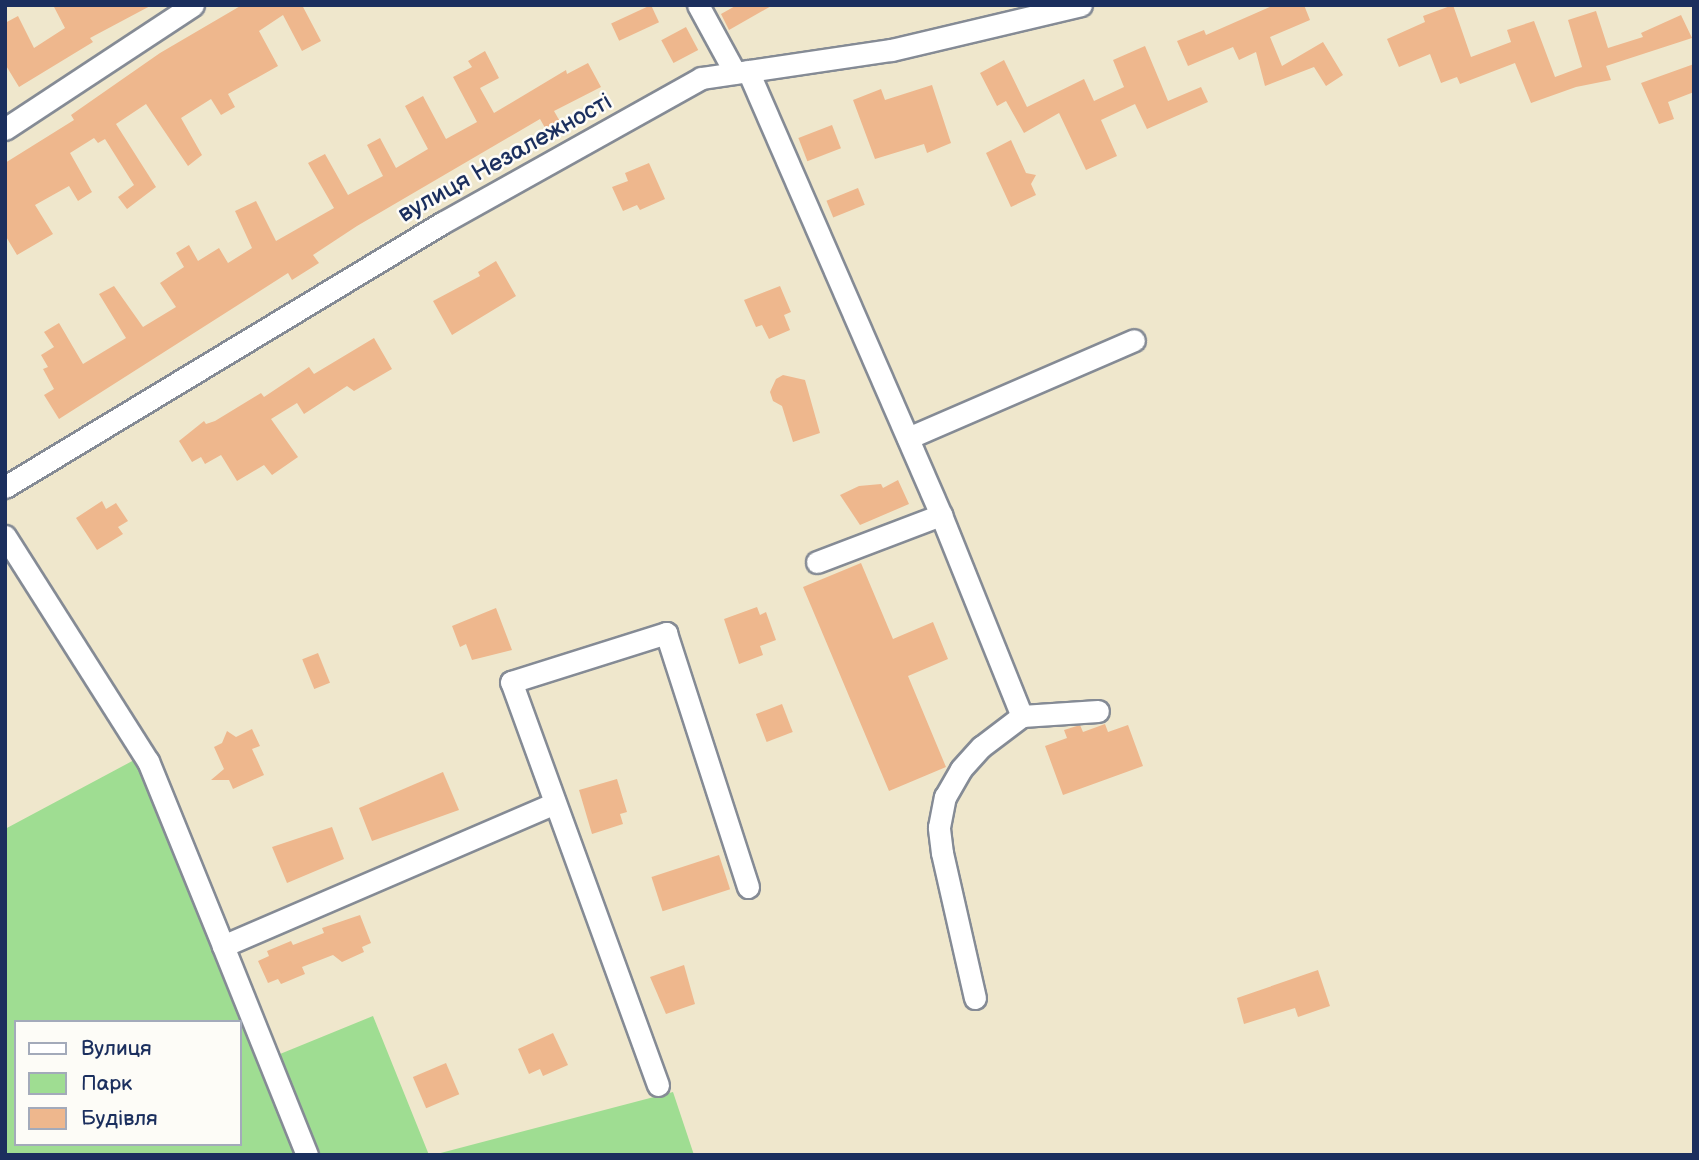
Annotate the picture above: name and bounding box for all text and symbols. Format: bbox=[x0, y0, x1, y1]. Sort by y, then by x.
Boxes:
street label: вулиця Незалежності bbox=[393, 87, 617, 229]
legend bbox=[14, 1020, 242, 1146]
text: Вулиця bbox=[81, 1036, 152, 1061]
text: Парк bbox=[81, 1071, 132, 1096]
text: Будівля bbox=[81, 1106, 158, 1131]

